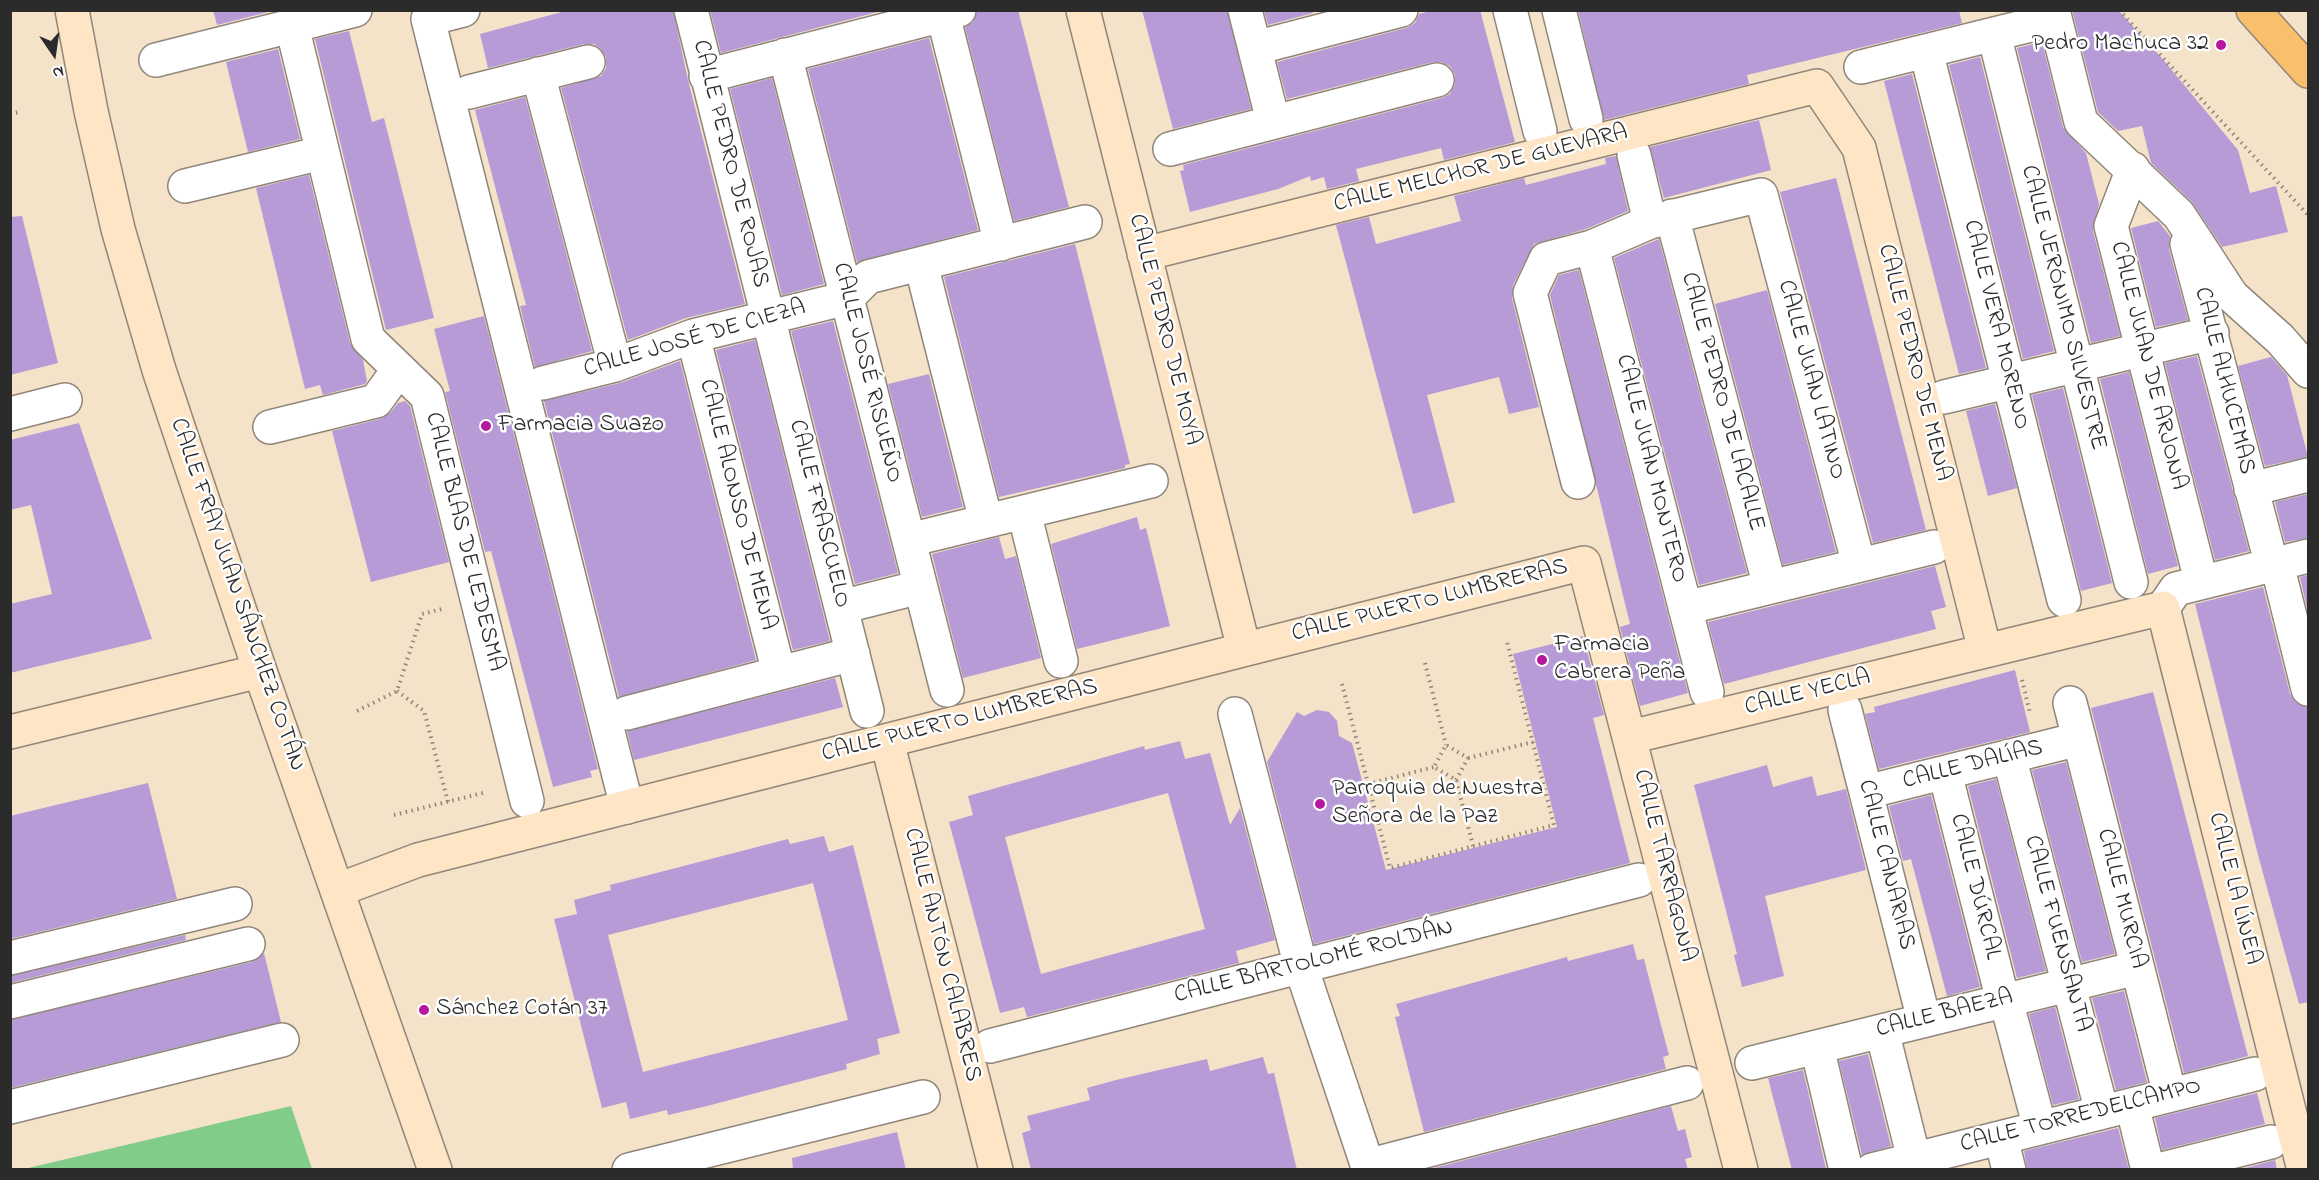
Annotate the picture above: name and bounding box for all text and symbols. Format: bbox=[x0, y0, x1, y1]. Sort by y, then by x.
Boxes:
north arrow bbox=[24, 24, 84, 84]
place label: Pedro Machuca 32 bbox=[2032, 31, 2209, 59]
street label: CALLE PEDRO DE ROJAS bbox=[684, 37, 774, 291]
marker: Pedro Machuca 32 bbox=[2214, 38, 2228, 52]
text: N bbox=[50, 59, 66, 84]
street label: CALLE MELCHOR DE GUEVARA bbox=[1331, 119, 1631, 221]
street label: CALLE JERÓNIMO SILVESTRE bbox=[2013, 163, 2111, 453]
street label: CALLE PEDRO DE MOYA bbox=[1120, 211, 1206, 449]
street label: CALLE VERA MORENO bbox=[1955, 217, 2035, 433]
street label: CALLE JUAN DE ARJONA bbox=[2102, 239, 2192, 493]
street label: CALLE PEDRO DE MENA bbox=[1870, 242, 1956, 484]
street label: CALLE JOSÉ RISUEÑO bbox=[825, 260, 907, 486]
street label: CALLE PEDRO DE LACALLE bbox=[1673, 269, 1769, 535]
street label: CALLE JUAN LATINO bbox=[1770, 277, 1850, 483]
street label: CALLE ALHUCEMAS bbox=[2186, 285, 2260, 477]
street label: CALLE JOSÉ DE CIEZA bbox=[581, 295, 809, 385]
street label: CALLE JUAN MONTERO bbox=[1608, 352, 1692, 586]
street label: CALLE ALONSO DE MENA bbox=[691, 377, 781, 633]
street label: CALLE BLAS DE LEDESMA bbox=[417, 409, 509, 675]
place label: Farmacia Suazo bbox=[498, 412, 664, 440]
street label: CALLE FRAY JUAN SÁNCHEZ COTÁN bbox=[162, 415, 310, 775]
street label: CALLE FRASCUELO bbox=[781, 417, 855, 611]
marker: Farmacia Suazo bbox=[479, 419, 493, 433]
street label: CALLE PUERTO LUMBRERAS bbox=[1289, 554, 1571, 650]
place label: Farmacia Cabrera Peña bbox=[1554, 632, 1685, 688]
marker: Farmacia Cabrera Peña bbox=[1535, 653, 1549, 667]
street label: CALLE YECLA bbox=[1742, 664, 1874, 724]
street label: CALLE PUERTO LUMBRERAS bbox=[819, 674, 1101, 770]
street label: CALLE DALÍAS bbox=[1900, 735, 2046, 797]
street label: CALLE TARRAGONA bbox=[1625, 767, 1701, 965]
place label: Parroquia de Nuestra Señora de la Paz bbox=[1332, 776, 1543, 832]
street label: CALLE CANARIAS bbox=[1850, 777, 1920, 953]
marker: Parroquia de Nuestra Señora de la Paz bbox=[1313, 797, 1327, 811]
street label: CALLE LA LÍNEA bbox=[2200, 810, 2266, 968]
street label: CALLE DÚRCAL bbox=[1942, 811, 2006, 963]
street label: CALLE ANTÓN CALABRES bbox=[896, 825, 986, 1085]
street label: CALLE MURCIA bbox=[2089, 826, 2151, 972]
street label: CALLE FUENSANTA bbox=[2016, 832, 2096, 1036]
street label: CALLE BARTOLOMÉ ROLDÁN bbox=[1172, 914, 1456, 1012]
street label: CALLE BAEZA bbox=[1874, 984, 2016, 1046]
place label: Sánchez Cotán 37 bbox=[436, 996, 608, 1024]
marker: Sánchez Cotán 37 bbox=[417, 1003, 431, 1017]
street label: CALLE TORREDELCAMPO bbox=[1958, 1073, 2204, 1161]

